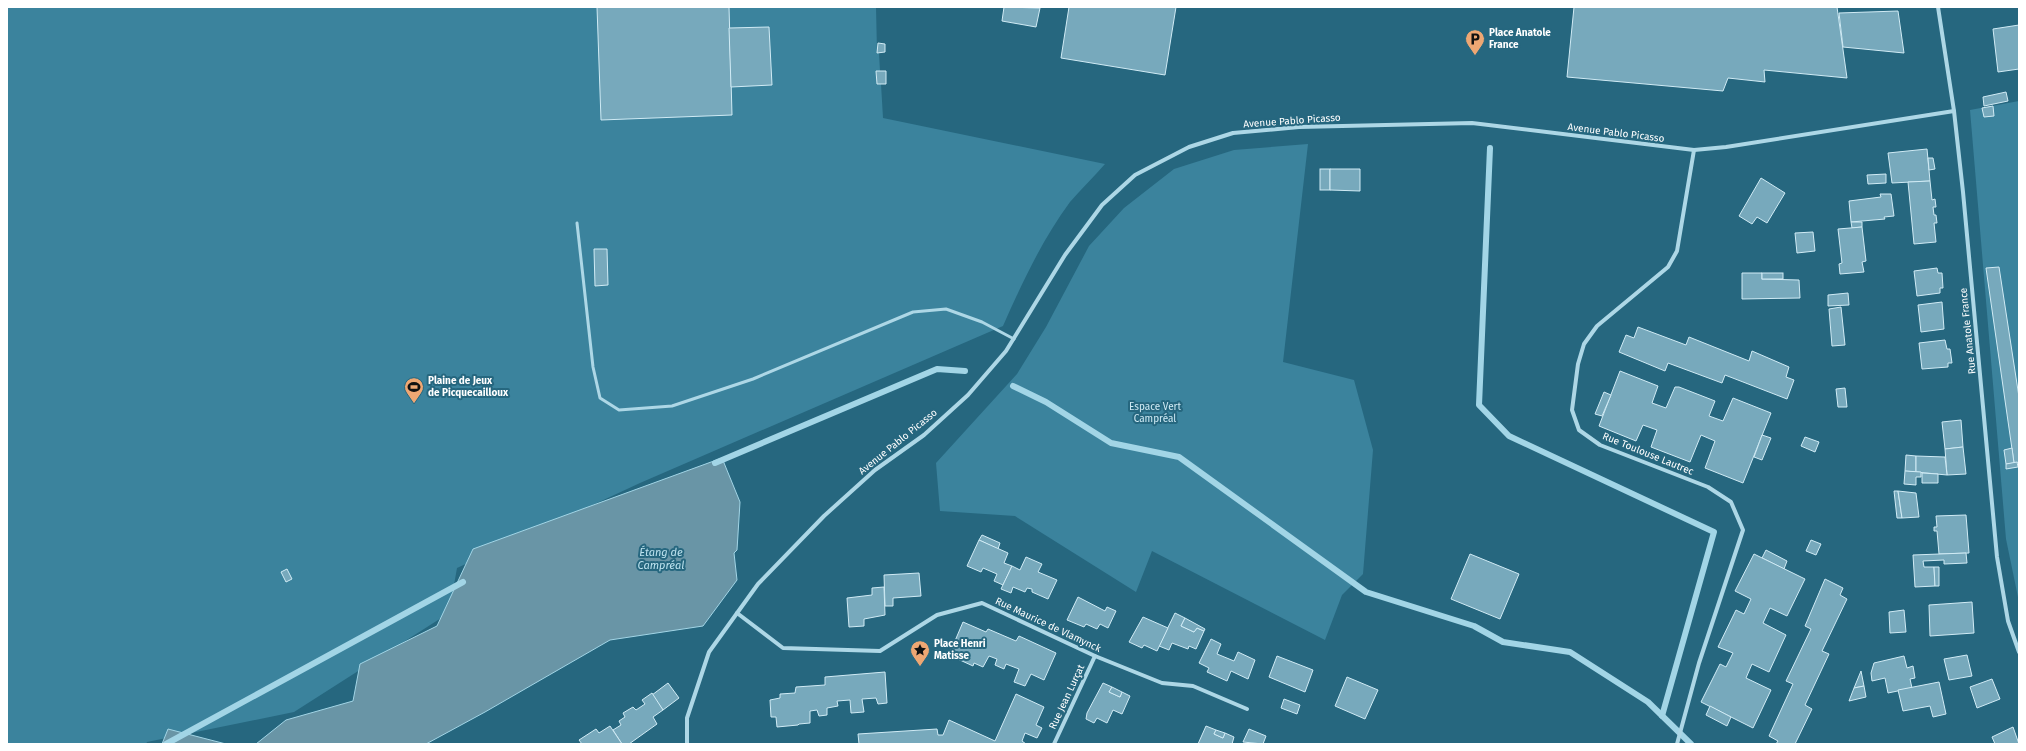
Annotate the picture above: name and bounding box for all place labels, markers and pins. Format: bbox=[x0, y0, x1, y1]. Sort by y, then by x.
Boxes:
place label: Place Anatole France bbox=[1489, 27, 1551, 51]
parking icon: Place Anatole France bbox=[1464, 28, 1486, 56]
place label: Plaine de Jeux de Picquecailloux bbox=[428, 375, 509, 399]
sports icon: Plaine de Jeux de Picquecailloux bbox=[403, 376, 425, 404]
place label: Place Henri Matisse bbox=[934, 638, 986, 662]
place icon: Place Henri Matisse bbox=[909, 639, 931, 667]

